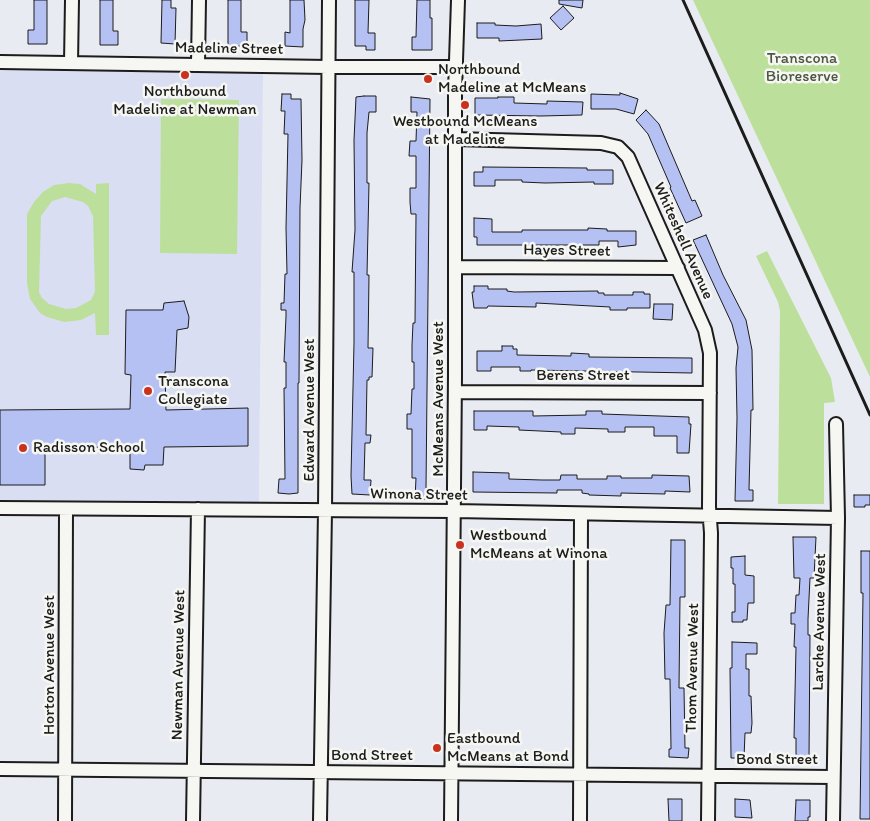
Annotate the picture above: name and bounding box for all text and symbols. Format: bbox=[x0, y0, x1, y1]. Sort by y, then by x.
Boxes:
street label: Madeline Street bbox=[175, 38, 283, 60]
park label: Transcona Bioreserve bbox=[766, 49, 838, 87]
place label: Northbound Madeline at McMeans bbox=[438, 60, 586, 98]
marker: Northbound Madeline at Newman bbox=[179, 69, 191, 81]
marker: Northbound Madeline at McMeans bbox=[422, 73, 434, 85]
place label: Northbound Madeline at Newman bbox=[113, 82, 257, 120]
marker: Westbound McMeans at Madeline bbox=[459, 99, 471, 111]
place label: Westbound McMeans at Madeline bbox=[393, 112, 537, 150]
street label: Whiteshell Avenue bbox=[649, 179, 717, 303]
street label: Hayes Street bbox=[523, 241, 611, 261]
street label: McMeans Avenue West bbox=[429, 321, 449, 477]
street label: Edward Avenue West bbox=[300, 338, 320, 482]
street label: Berens Street bbox=[536, 366, 630, 386]
place label: Transcona Collegiate bbox=[158, 372, 229, 410]
marker: Transcona Collegiate bbox=[142, 385, 154, 397]
place label: Radisson School bbox=[33, 438, 145, 458]
marker: Radisson School bbox=[17, 442, 29, 454]
street label: Winona Street bbox=[370, 485, 468, 505]
place label: Westbound McMeans at Winona bbox=[470, 526, 607, 564]
marker: Westbound McMeans at Winona bbox=[454, 539, 466, 551]
street label: Larche Avenue West bbox=[809, 553, 831, 691]
street label: Newman Avenue West bbox=[168, 590, 190, 740]
street label: Horton Avenue West bbox=[40, 595, 60, 735]
street label: Thom Avenue West bbox=[682, 603, 704, 733]
place label: Eastbound McMeans at Bond bbox=[447, 729, 569, 767]
marker: Eastbound McMeans at Bond bbox=[431, 742, 443, 754]
street label: Bond Street bbox=[331, 746, 413, 766]
street label: Bond Street bbox=[736, 750, 818, 770]

